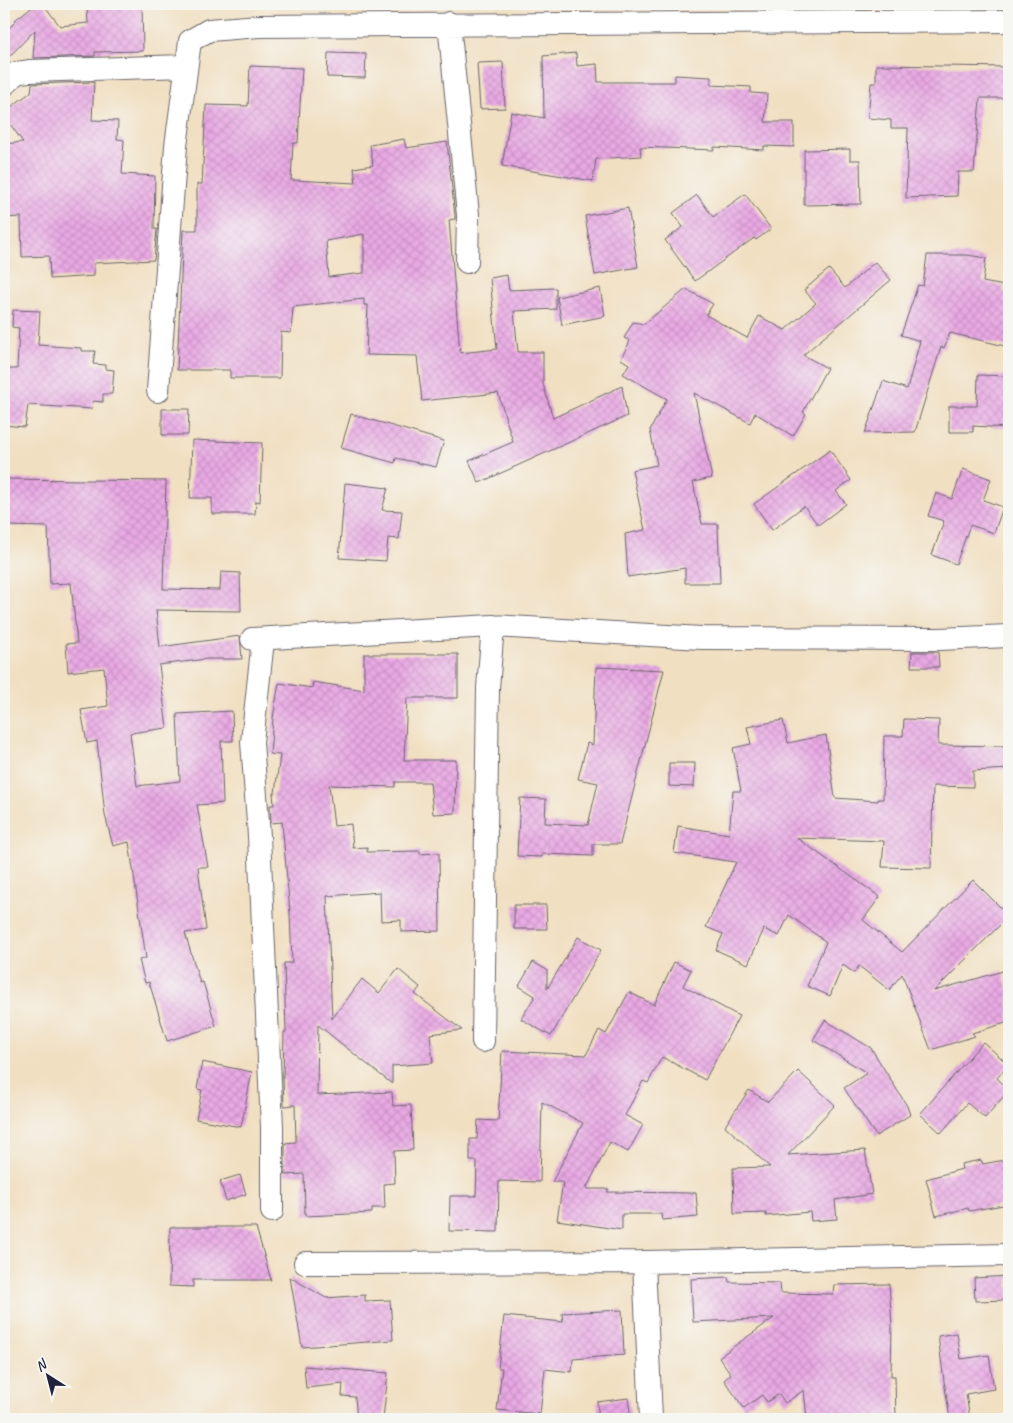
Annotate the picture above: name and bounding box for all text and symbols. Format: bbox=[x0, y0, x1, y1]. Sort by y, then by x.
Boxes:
north arrow bbox=[22, 1350, 72, 1400]
text: N bbox=[32, 1355, 51, 1375]

